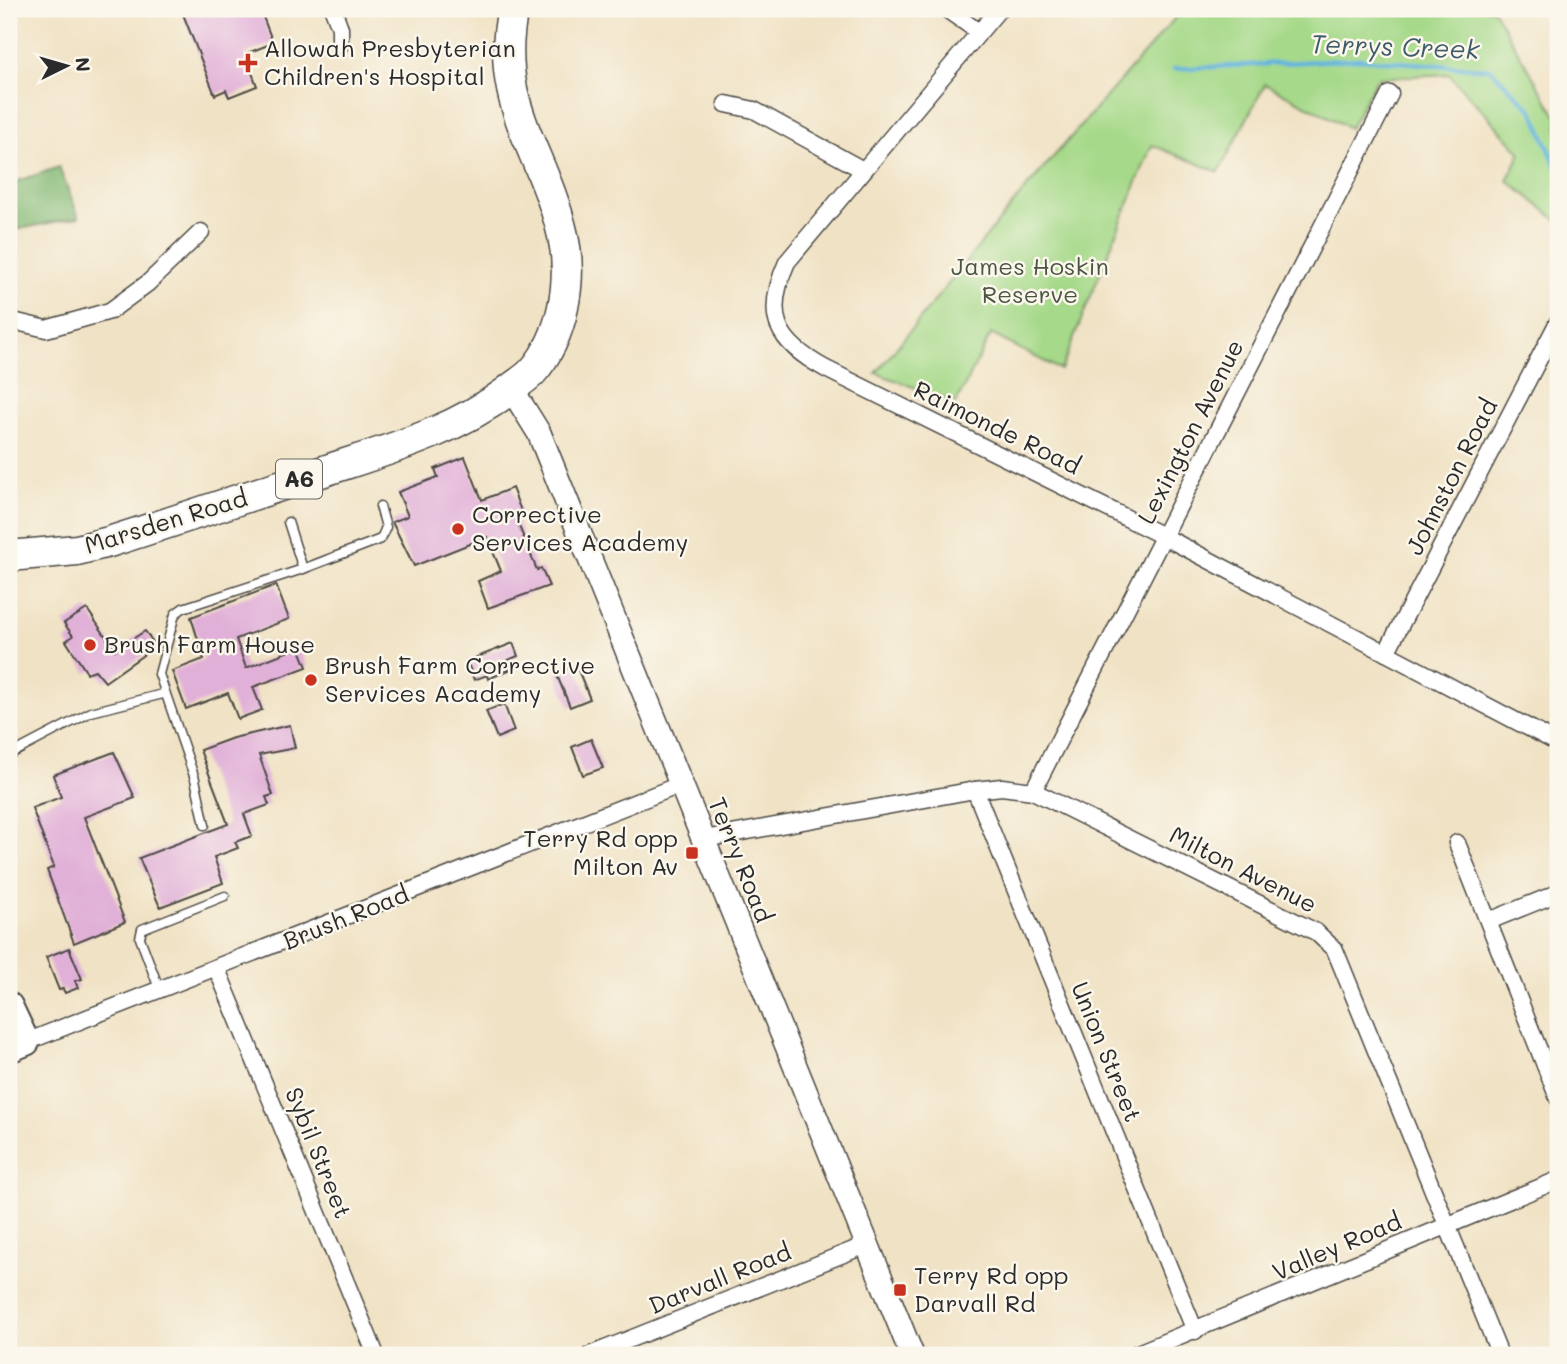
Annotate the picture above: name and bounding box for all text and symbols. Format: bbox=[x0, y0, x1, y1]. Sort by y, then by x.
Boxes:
water label: Terrys Creek bbox=[1310, 26, 1481, 66]
north arrow bbox=[32, 32, 102, 102]
place label: Allowah Presbyterian Children's Hospital bbox=[264, 32, 516, 91]
marker: Allowah Presbyterian Children's Hospital bbox=[238, 53, 258, 73]
text: N bbox=[70, 56, 97, 73]
park label: James Hoskin Reserve bbox=[951, 250, 1109, 309]
street label: Lexington Avenue bbox=[1130, 334, 1250, 529]
street label: Raimonde Road bbox=[909, 373, 1086, 480]
street label: Johnston Road bbox=[1398, 393, 1503, 560]
road number: A6 bbox=[276, 460, 322, 499]
street label: Marsden Road bbox=[80, 481, 251, 560]
place label: Corrective Services Academy bbox=[472, 498, 688, 557]
marker: Corrective Services Academy bbox=[450, 521, 466, 537]
place label: Brush Farm House bbox=[104, 628, 315, 659]
marker: Brush Farm House bbox=[82, 637, 98, 653]
place label: Brush Farm Corrective Services Academy bbox=[325, 649, 595, 708]
marker: Brush Farm Corrective Services Academy bbox=[303, 672, 319, 688]
street label: Terry Road bbox=[702, 792, 781, 927]
street label: Milton Avenue bbox=[1165, 818, 1323, 919]
place label: Terry Rd opp Milton Av bbox=[523, 822, 678, 881]
marker: Terry Rd opp Milton Av bbox=[684, 845, 700, 861]
street label: Brush Road bbox=[278, 877, 413, 956]
street label: Union Street bbox=[1065, 977, 1150, 1126]
street label: Sybil Street bbox=[279, 1082, 360, 1223]
street label: Valley Road bbox=[1267, 1205, 1406, 1287]
street label: Darvall Road bbox=[644, 1235, 795, 1320]
place label: Terry Rd opp Darvall Rd bbox=[914, 1259, 1069, 1318]
marker: Terry Rd opp Darvall Rd bbox=[892, 1282, 908, 1298]

